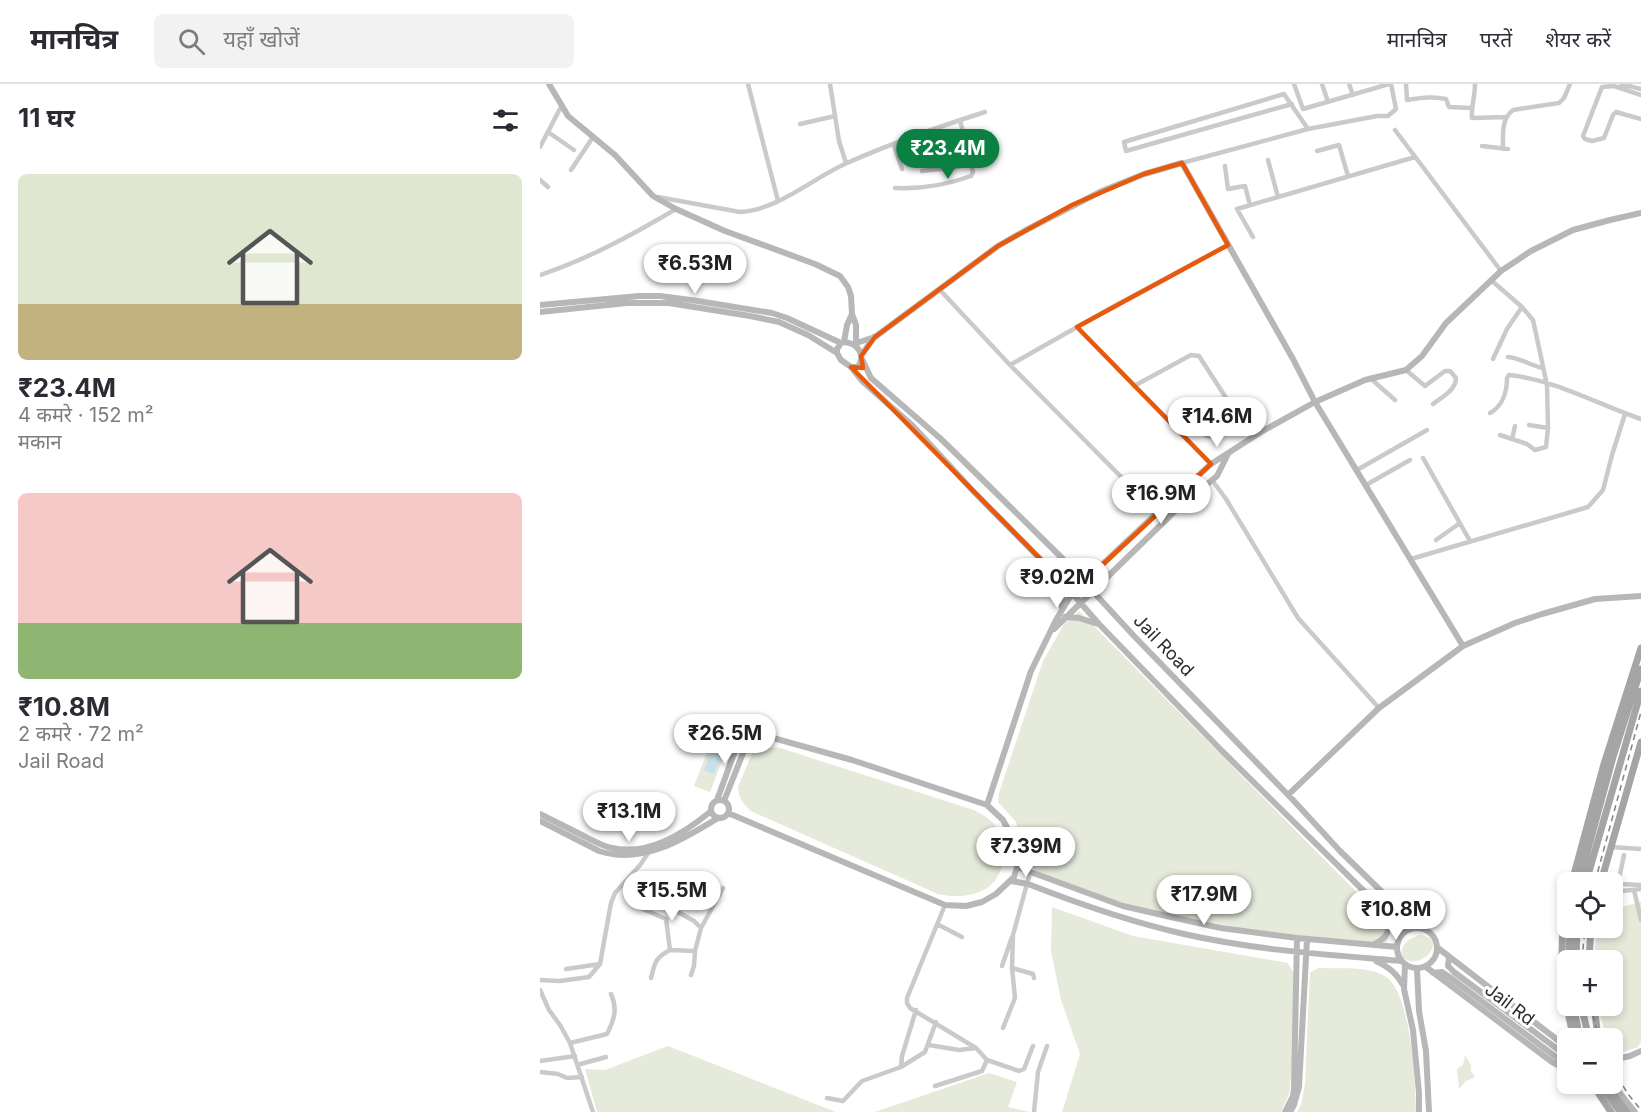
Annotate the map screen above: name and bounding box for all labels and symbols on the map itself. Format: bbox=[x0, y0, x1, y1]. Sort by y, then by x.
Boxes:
pin: ₹23.4M bbox=[899, 129, 997, 180]
pin: ₹6.53M bbox=[646, 244, 744, 295]
pin: ₹14.6M bbox=[1168, 397, 1266, 448]
pin: ₹16.9M bbox=[1112, 474, 1210, 525]
pin: ₹9.02M bbox=[1008, 558, 1106, 609]
street label: Jail Road bbox=[1129, 610, 1199, 680]
pin: ₹26.5M bbox=[676, 714, 774, 765]
pin: ₹13.1M bbox=[580, 792, 678, 843]
pin: ₹7.39M bbox=[977, 827, 1075, 878]
pin: ₹15.5M bbox=[623, 871, 721, 922]
pin: ₹17.9M bbox=[1155, 875, 1253, 926]
pin: ₹10.8M bbox=[1347, 890, 1445, 941]
street label: Jail Rd bbox=[1481, 979, 1539, 1029]

